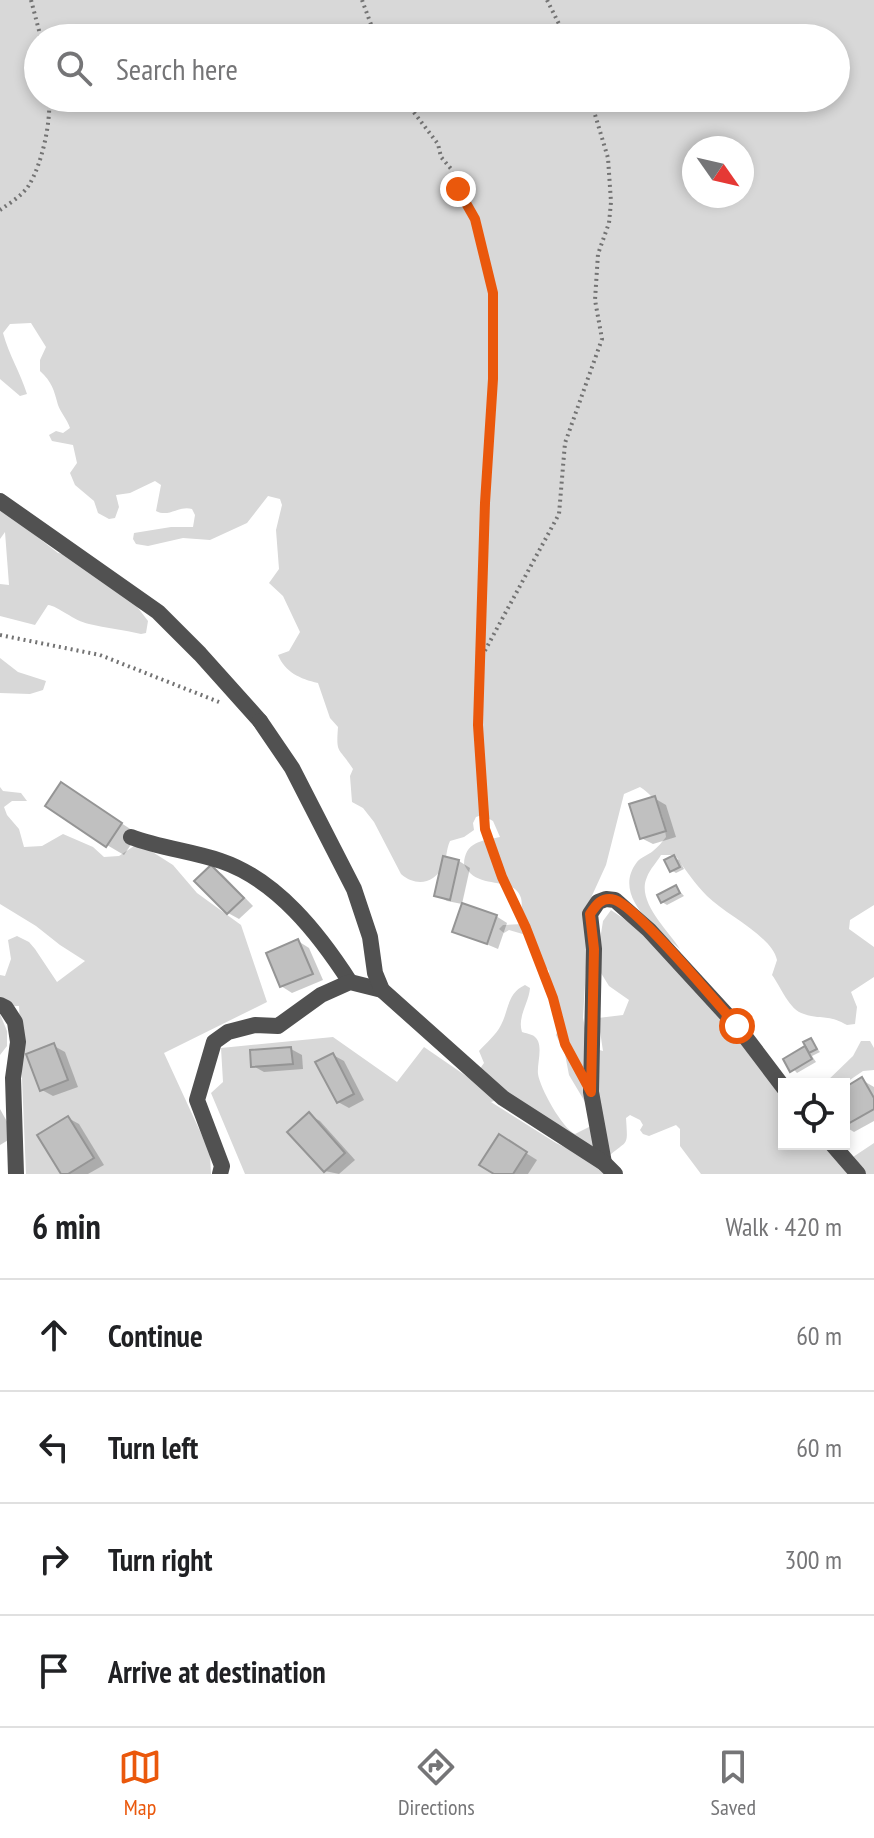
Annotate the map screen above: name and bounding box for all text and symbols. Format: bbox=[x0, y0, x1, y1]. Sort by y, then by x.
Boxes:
search box bbox=[24, 24, 850, 112]
icon: search bbox=[52, 46, 96, 90]
text: Search here bbox=[116, 49, 238, 88]
north arrow bbox=[682, 136, 754, 208]
route end bbox=[440, 171, 476, 207]
route start bbox=[719, 1008, 755, 1044]
map controls bbox=[778, 1078, 850, 1150]
button: locate bbox=[778, 1078, 850, 1150]
text: 6 min bbox=[32, 1204, 101, 1248]
text: Walk · 420 m bbox=[725, 1210, 842, 1243]
icon: ahead bbox=[32, 1313, 76, 1357]
text: Continue bbox=[108, 1316, 203, 1355]
text: 60 m bbox=[796, 1319, 842, 1352]
icon: left bbox=[32, 1425, 76, 1469]
text: Turn left bbox=[108, 1428, 198, 1467]
text: 60 m bbox=[796, 1431, 842, 1464]
icon: right bbox=[32, 1537, 76, 1581]
text: Turn right bbox=[108, 1540, 212, 1579]
text: 300 m bbox=[784, 1543, 842, 1576]
icon: arrive bbox=[32, 1649, 76, 1693]
text: Arrive at destination bbox=[108, 1652, 326, 1691]
tab: Map bbox=[118, 1745, 162, 1821]
tab: Directions bbox=[398, 1745, 475, 1821]
tab: Saved bbox=[711, 1745, 756, 1821]

